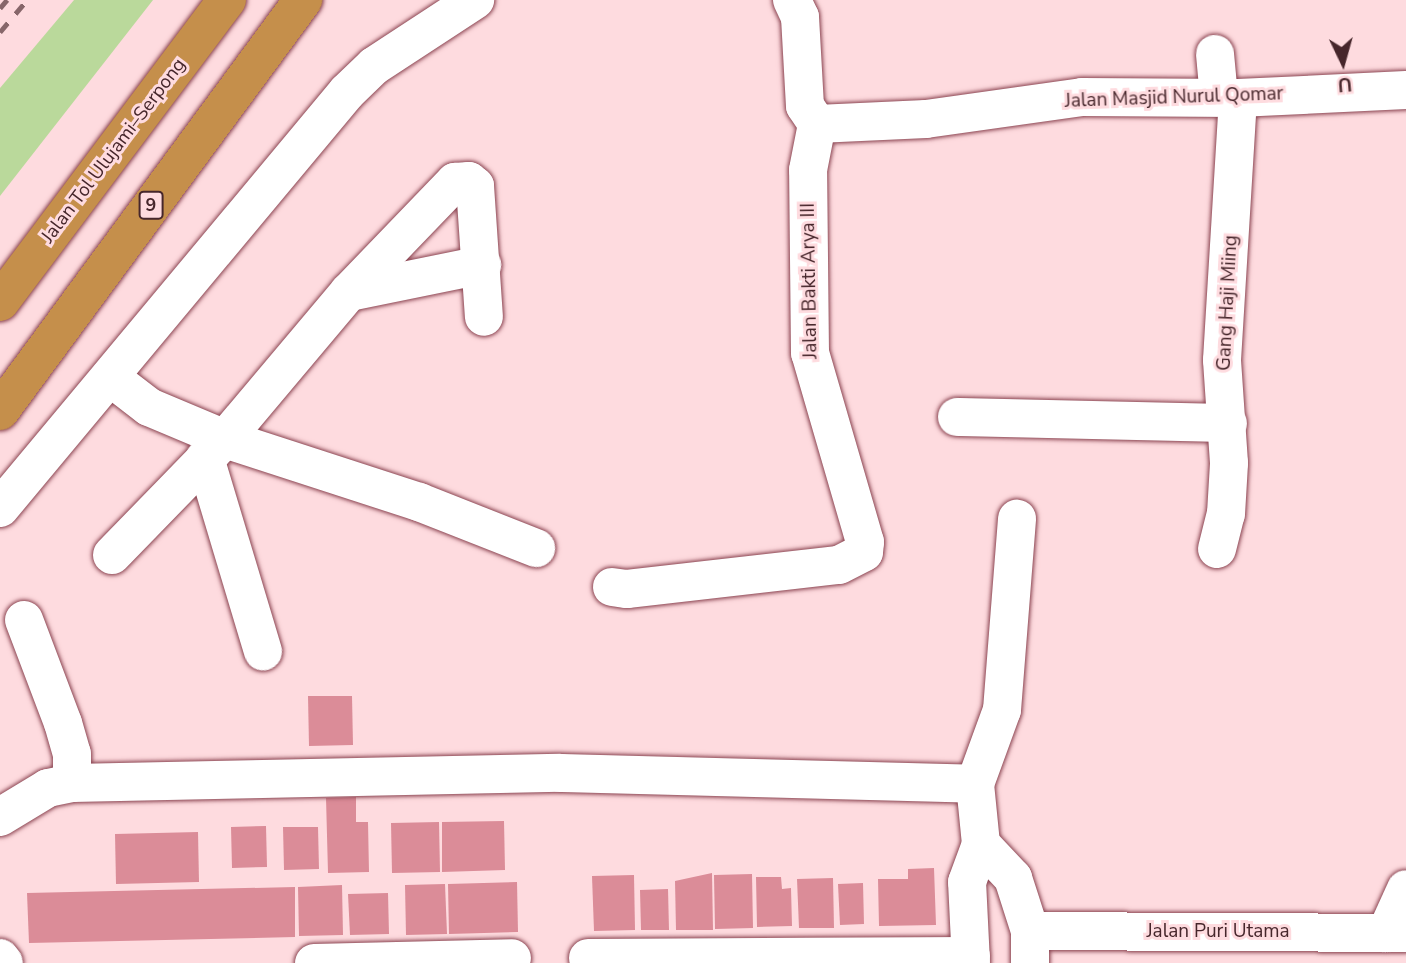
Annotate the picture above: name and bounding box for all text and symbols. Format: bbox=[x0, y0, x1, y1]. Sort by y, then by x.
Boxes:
north arrow bbox=[1308, 28, 1378, 98]
street label: Jalan Tol Ulujami–Serpong bbox=[37, 54, 191, 248]
text: U bbox=[1337, 70, 1353, 97]
street label: Jalan Masjid Nurul Qomar bbox=[1064, 83, 1284, 113]
road number: 9 bbox=[137, 190, 165, 220]
street label: Jalan Bakti Arya III bbox=[797, 203, 823, 359]
street label: Gang Haji Miing bbox=[1213, 235, 1243, 371]
street label: Jalan Puri Utama bbox=[1146, 921, 1290, 943]

